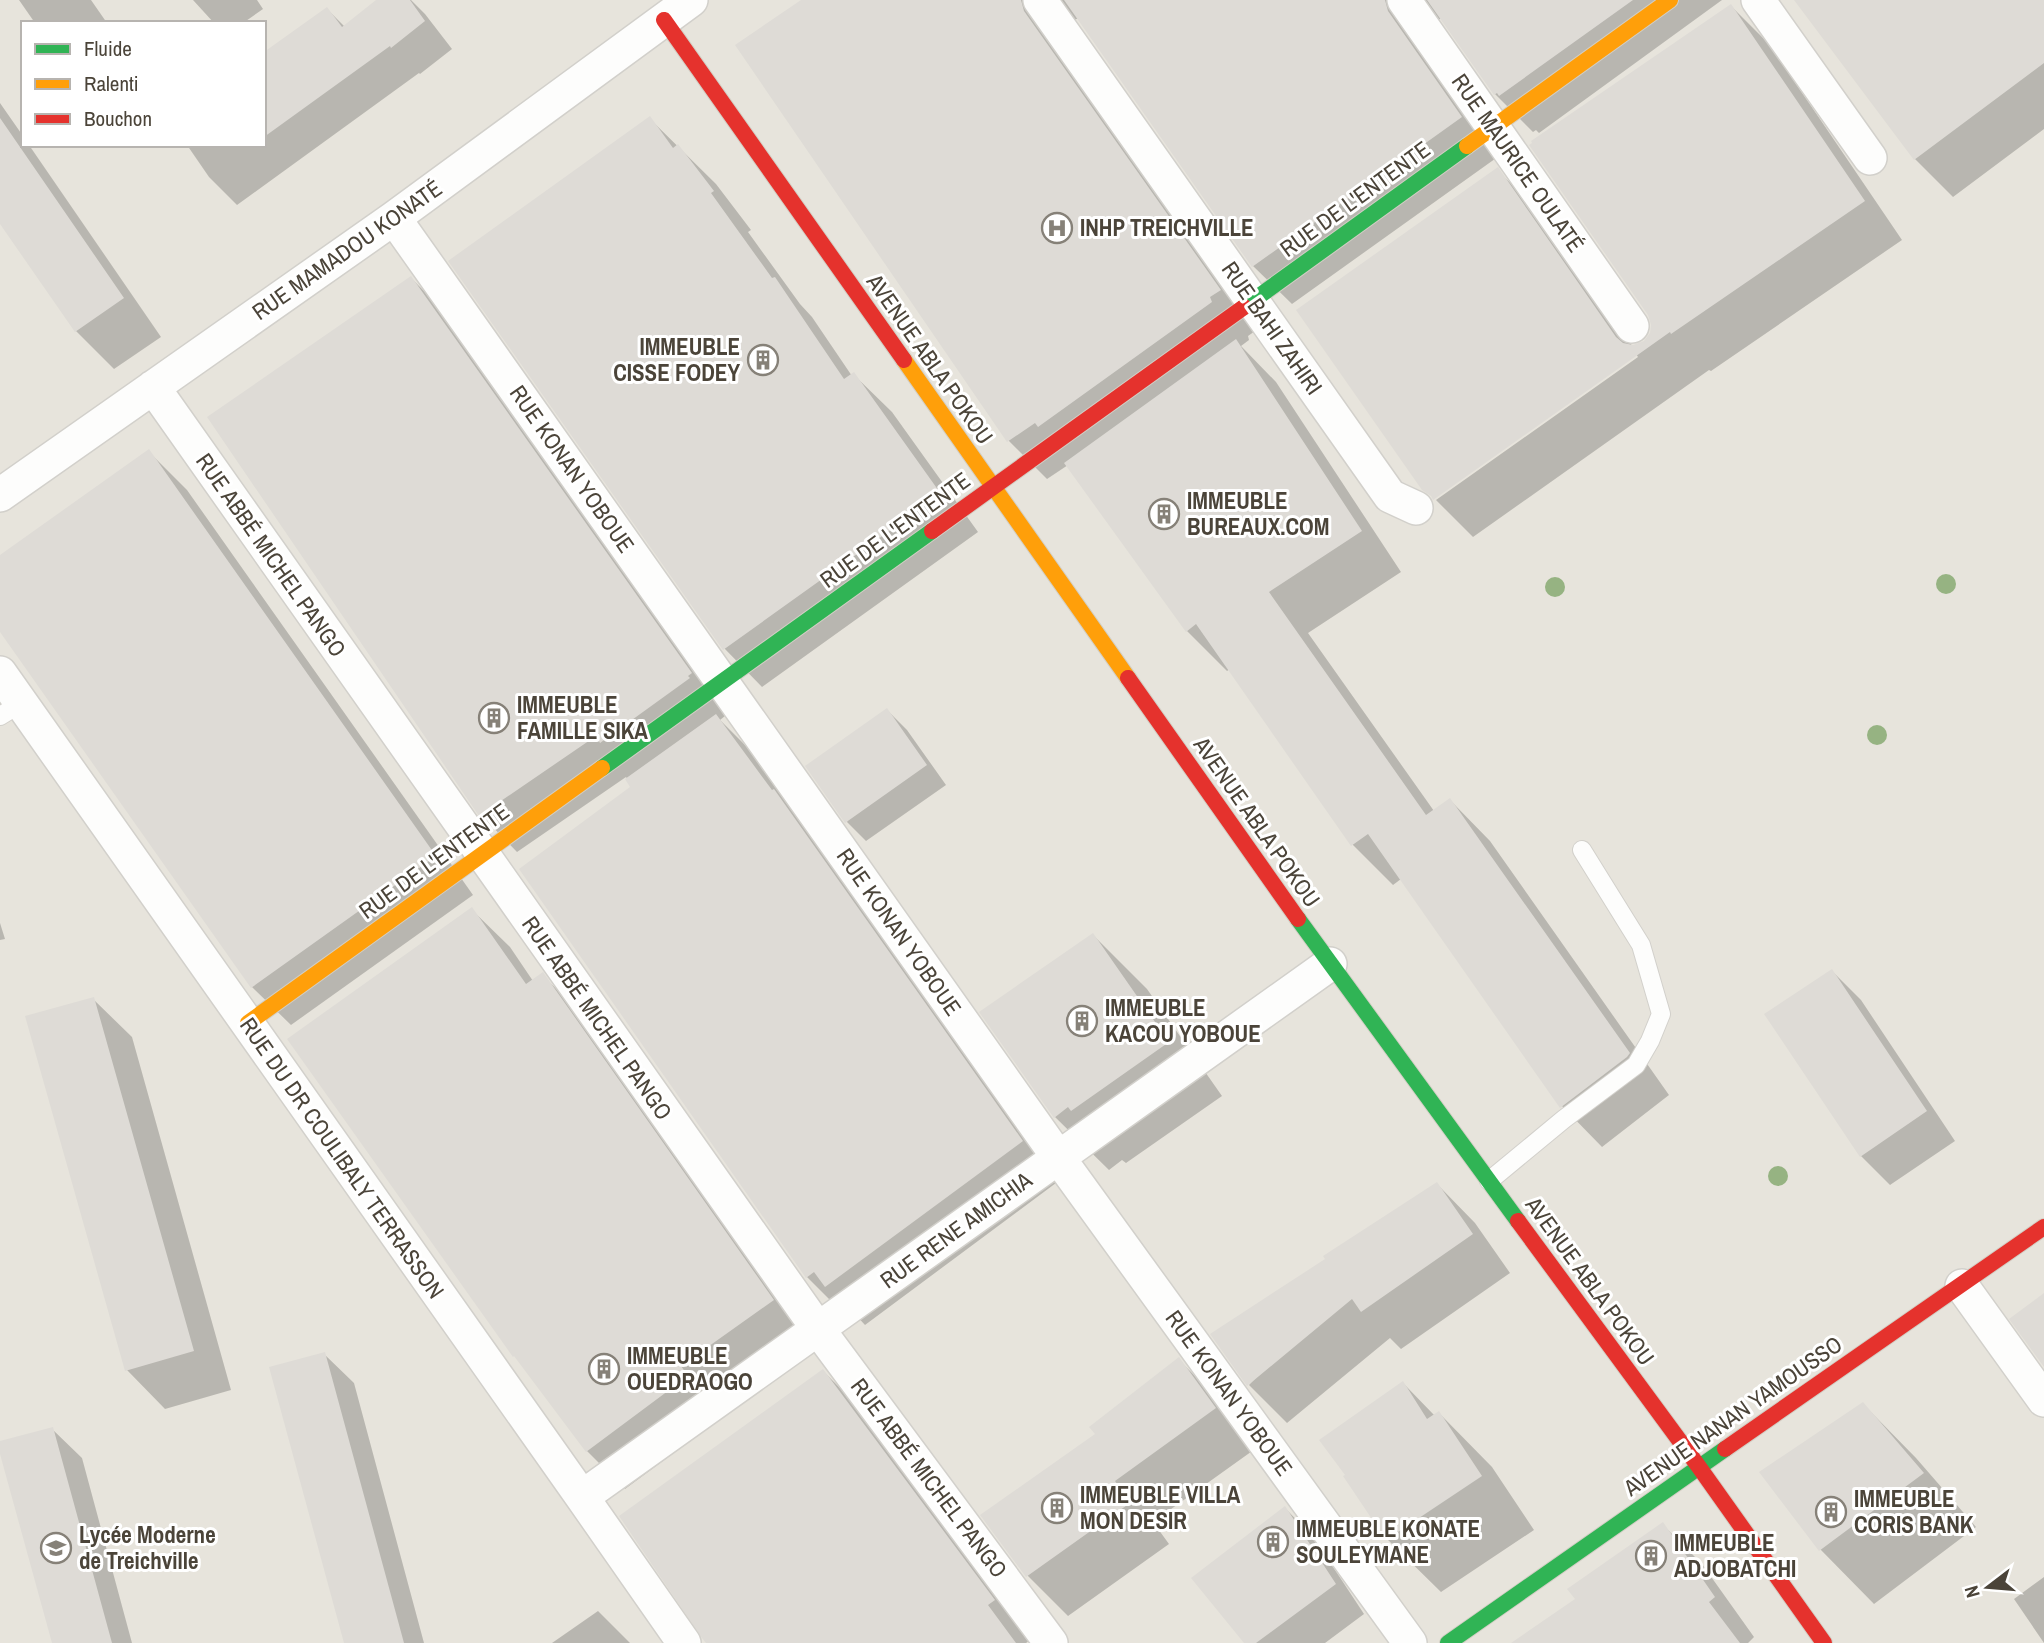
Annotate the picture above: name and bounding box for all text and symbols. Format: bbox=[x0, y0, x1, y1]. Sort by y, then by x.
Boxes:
legend bbox=[21, 21, 266, 147]
text: Fluide bbox=[84, 34, 132, 63]
street label: RUE MAURICE OULATÉ bbox=[1445, 67, 1592, 258]
text: Ralenti bbox=[84, 69, 139, 98]
text: Bouchon bbox=[84, 104, 152, 133]
street label: RUE DE L'ENTENTE bbox=[1273, 134, 1436, 264]
street label: RUE MAMADOU KONATÉ bbox=[246, 172, 448, 327]
hospital icon: INHP TREICHVILLE bbox=[1040, 211, 1074, 245]
place label: INHP TREICHVILLE bbox=[1080, 212, 1254, 243]
street label: RUE BAHI ZAHIRI bbox=[1215, 255, 1330, 401]
street label: AVENUE ABLA POKOU bbox=[860, 267, 1001, 450]
place label: IMMEUBLE CISSE FODEY bbox=[613, 331, 740, 388]
building icon: IMMEUBLE CISSE FODEY bbox=[746, 343, 780, 377]
street label: RUE KONAN YOBOUE bbox=[503, 379, 642, 559]
street label: RUE ABBÉ MICHEL PANGO bbox=[189, 447, 354, 663]
street label: RUE DE L'ENTENTE bbox=[813, 465, 976, 595]
place label: IMMEUBLE BUREAUX.COM bbox=[1187, 485, 1330, 542]
building icon: IMMEUBLE BUREAUX.COM bbox=[1147, 497, 1181, 531]
place label: IMMEUBLE FAMILLE SIKA bbox=[517, 689, 648, 746]
building icon: IMMEUBLE FAMILLE SIKA bbox=[477, 701, 511, 735]
street label: AVENUE ABLA POKOU bbox=[1187, 730, 1328, 913]
street label: RUE DE L'ENTENTE bbox=[352, 796, 515, 926]
street label: RUE KONAN YOBOUE bbox=[830, 842, 969, 1022]
street label: RUE ABBÉ MICHEL PANGO bbox=[515, 910, 680, 1126]
place label: IMMEUBLE KACOU YOBOUE bbox=[1105, 992, 1261, 1049]
building icon: IMMEUBLE KACOU YOBOUE bbox=[1065, 1004, 1099, 1038]
street label: RUE DU DR COULIBALY TERRASSON bbox=[233, 1011, 452, 1304]
street label: RUE RENE AMICHIA bbox=[874, 1164, 1038, 1295]
street label: AVENUE ABLA POKOU bbox=[1518, 1189, 1662, 1371]
street label: RUE KONAN YOBOUE bbox=[1159, 1304, 1300, 1482]
street label: AVENUE NANAN YAMOUSSO bbox=[1617, 1328, 1848, 1503]
place label: IMMEUBLE OUEDRAOGO bbox=[627, 1340, 753, 1397]
building icon: IMMEUBLE OUEDRAOGO bbox=[587, 1352, 621, 1386]
street label: RUE ABBÉ MICHEL PANGO bbox=[844, 1372, 1015, 1584]
place label: IMMEUBLE VILLA MON DESIR bbox=[1080, 1479, 1241, 1536]
place label: IMMEUBLE CORIS BANK bbox=[1854, 1483, 1974, 1540]
building icon: IMMEUBLE VILLA MON DESIR bbox=[1040, 1491, 1074, 1525]
building icon: IMMEUBLE CORIS BANK bbox=[1814, 1495, 1848, 1529]
place label: IMMEUBLE KONATE SOULEYMANE bbox=[1296, 1513, 1480, 1570]
place label: Lycée Moderne de Treichville bbox=[79, 1519, 216, 1576]
building icon: IMMEUBLE KONATE SOULEYMANE bbox=[1256, 1525, 1290, 1559]
place label: IMMEUBLE ADJOBATCHI bbox=[1674, 1527, 1796, 1584]
school or university icon: Lycée Moderne de Treichville bbox=[39, 1531, 73, 1565]
building icon: IMMEUBLE ADJOBATCHI bbox=[1634, 1539, 1668, 1573]
north arrow bbox=[1953, 1552, 2023, 1622]
text: N bbox=[1958, 1583, 1986, 1601]

